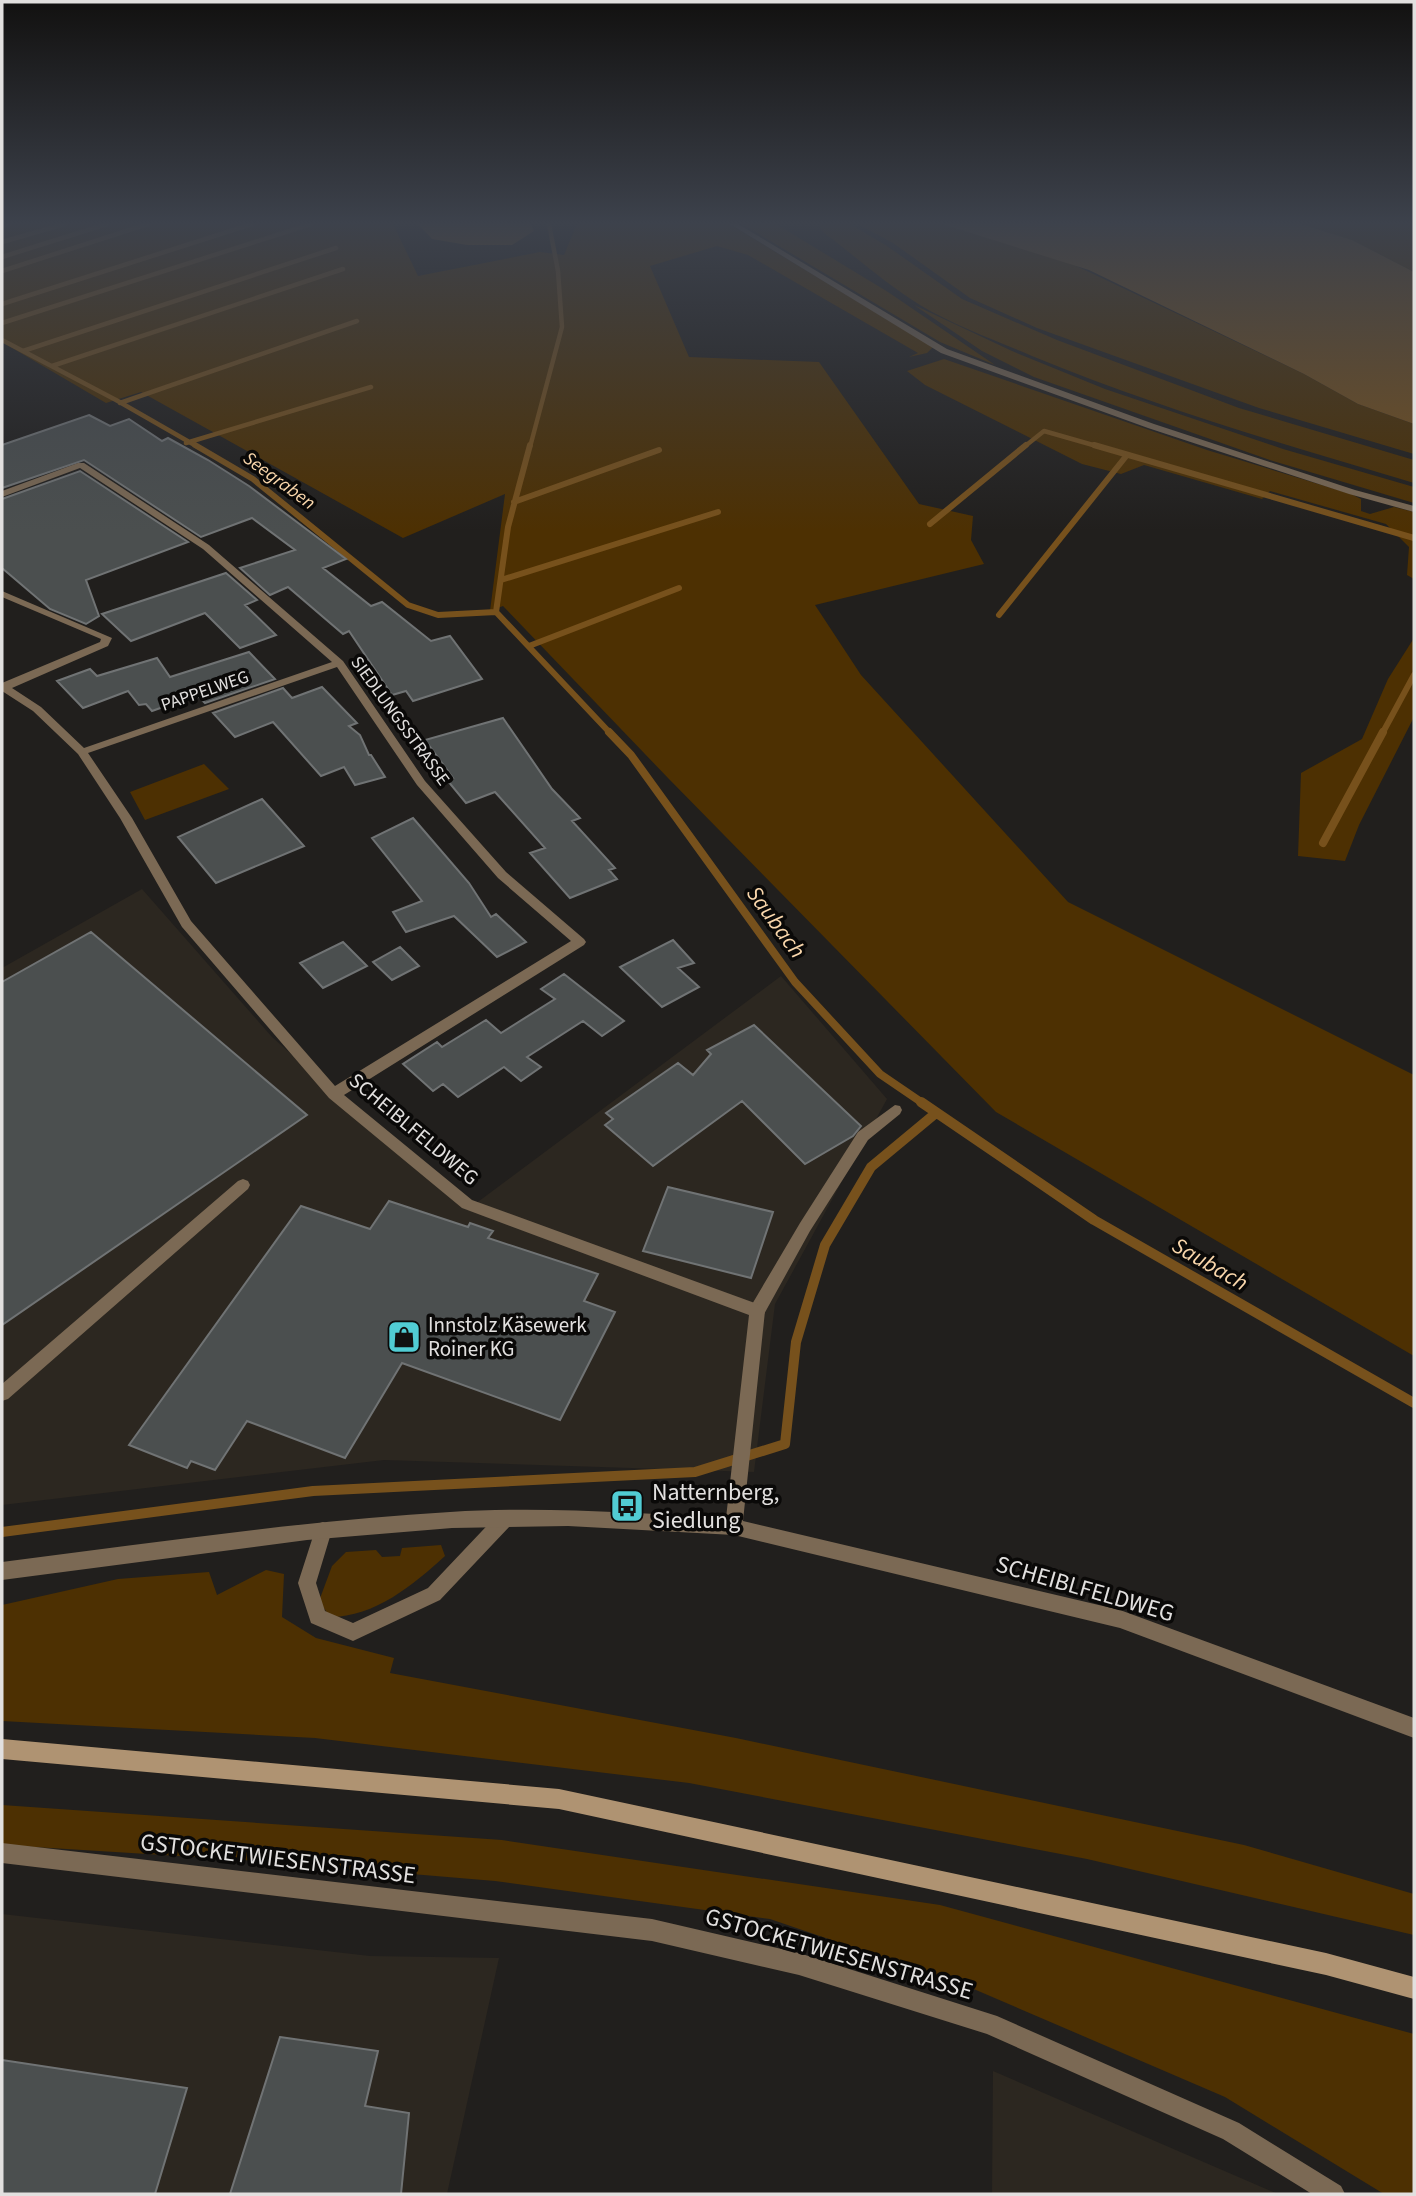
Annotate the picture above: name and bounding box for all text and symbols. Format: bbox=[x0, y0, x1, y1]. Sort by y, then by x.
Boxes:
water label: Seegraben bbox=[237, 445, 321, 517]
street label: SIEDLUNGSSTRASSE bbox=[345, 651, 455, 791]
street label: PAPPELWEG bbox=[158, 664, 252, 718]
water label: Saubach bbox=[738, 879, 814, 965]
street label: SCHEIBLFELDWEG bbox=[343, 1066, 485, 1192]
water label: Saubach bbox=[1166, 1229, 1254, 1299]
place label: Innstolz Käsewerk Roiner KG bbox=[428, 1310, 587, 1364]
shop icon: Innstolz Käsewerk Roiner KG bbox=[385, 1318, 423, 1356]
place label: Natternberg, Siedlung bbox=[652, 1475, 779, 1538]
bus stop icon: Natternberg, Siedlung bbox=[608, 1487, 646, 1525]
street label: SCHEIBLFELDWEG bbox=[992, 1547, 1178, 1631]
street label: GSTOCKETWIESENSTRASSE bbox=[138, 1825, 418, 1893]
street label: GSTOCKETWIESENSTRASSE bbox=[701, 1899, 977, 2009]

